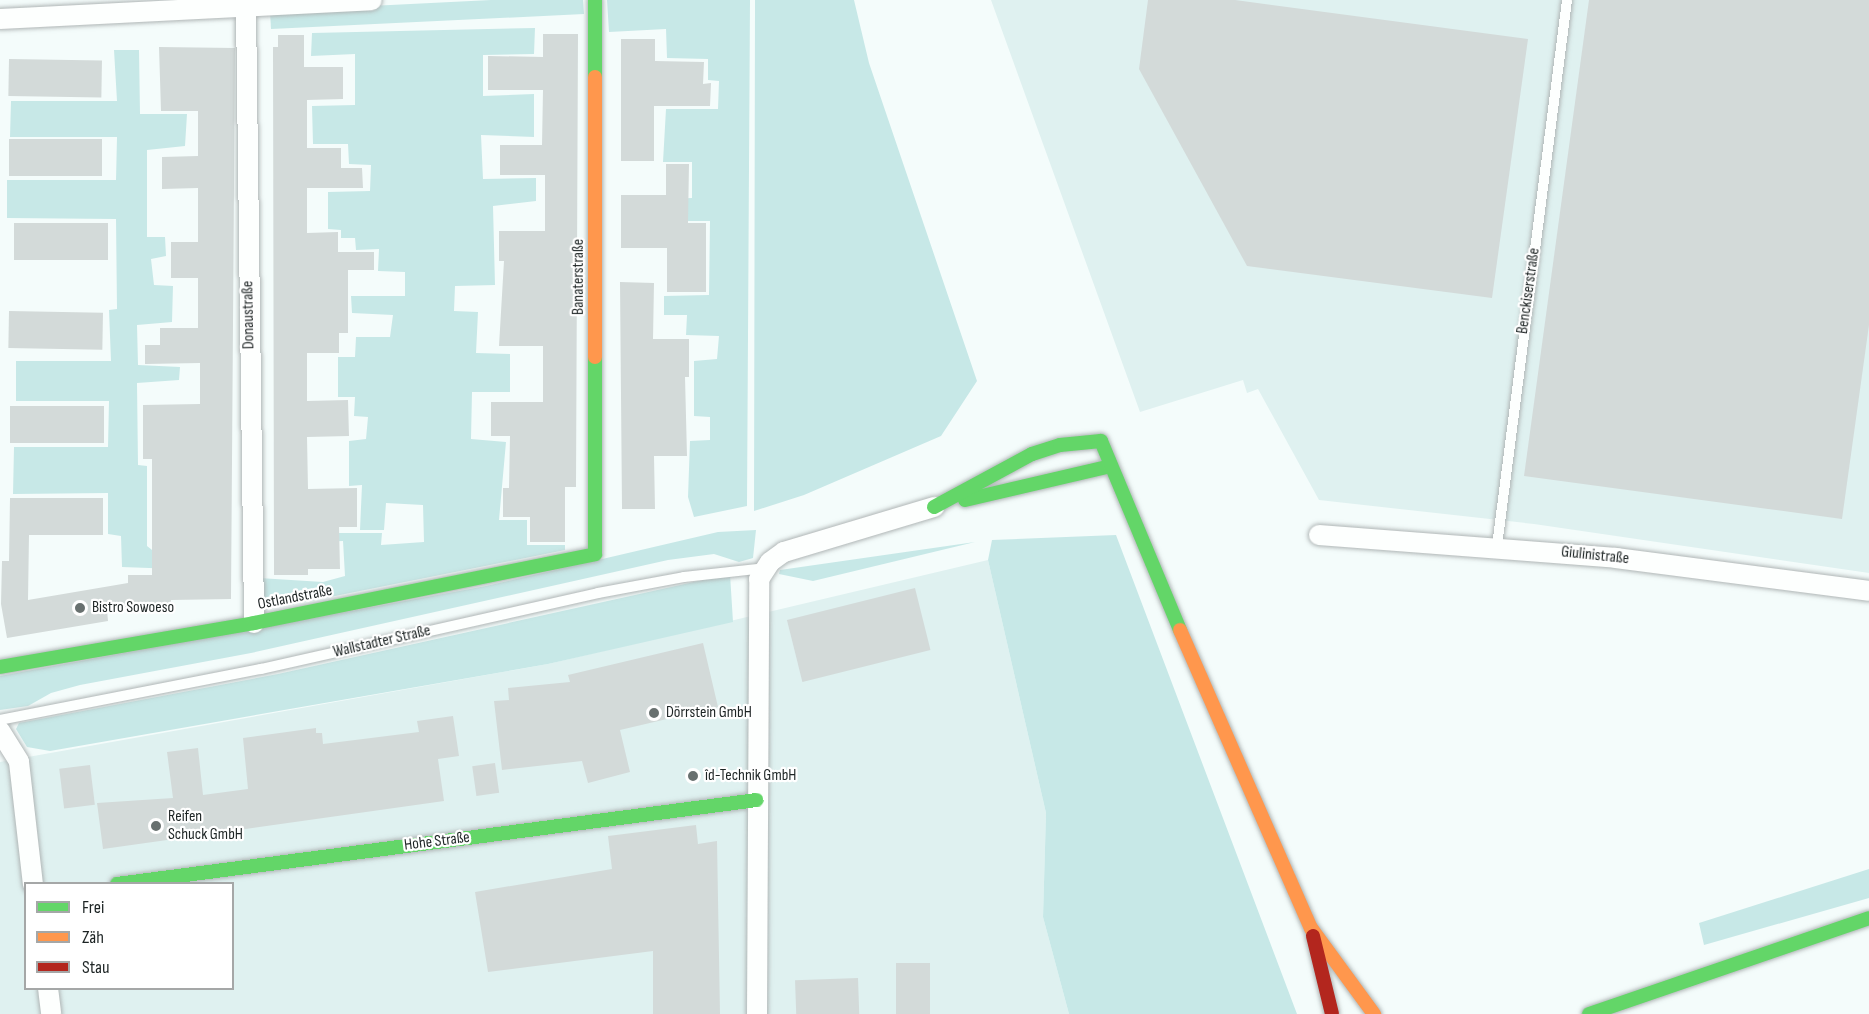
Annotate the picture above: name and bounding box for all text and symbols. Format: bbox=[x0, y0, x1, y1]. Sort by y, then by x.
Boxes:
street label: Banaterstraße bbox=[569, 239, 589, 315]
street label: Benckiserstraße bbox=[1513, 247, 1545, 335]
street label: Donaustraße bbox=[239, 281, 259, 349]
street label: Giulinistraße bbox=[1560, 543, 1630, 569]
street label: Ostlandstraße bbox=[256, 581, 334, 615]
place label: Bistro Sowoeso bbox=[92, 598, 174, 618]
marker: Bistro Sowoeso bbox=[73, 601, 87, 615]
street label: Wallstadter Straße bbox=[332, 621, 432, 663]
place label: Dörrstein GmbH bbox=[666, 703, 752, 723]
marker: Dörrstein GmbH bbox=[647, 706, 661, 720]
place label: îd-Technik GmbH bbox=[705, 766, 796, 786]
marker: îd-Technik GmbH bbox=[686, 769, 700, 783]
place label: Reifen Schuck GmbH bbox=[168, 807, 243, 845]
marker: Reifen Schuck GmbH bbox=[149, 819, 163, 833]
street label: Hohe Straße bbox=[403, 828, 471, 856]
legend bbox=[24, 882, 234, 990]
text: Frei bbox=[82, 897, 104, 918]
text: Zäh bbox=[82, 927, 104, 948]
text: Stau bbox=[82, 957, 110, 978]

